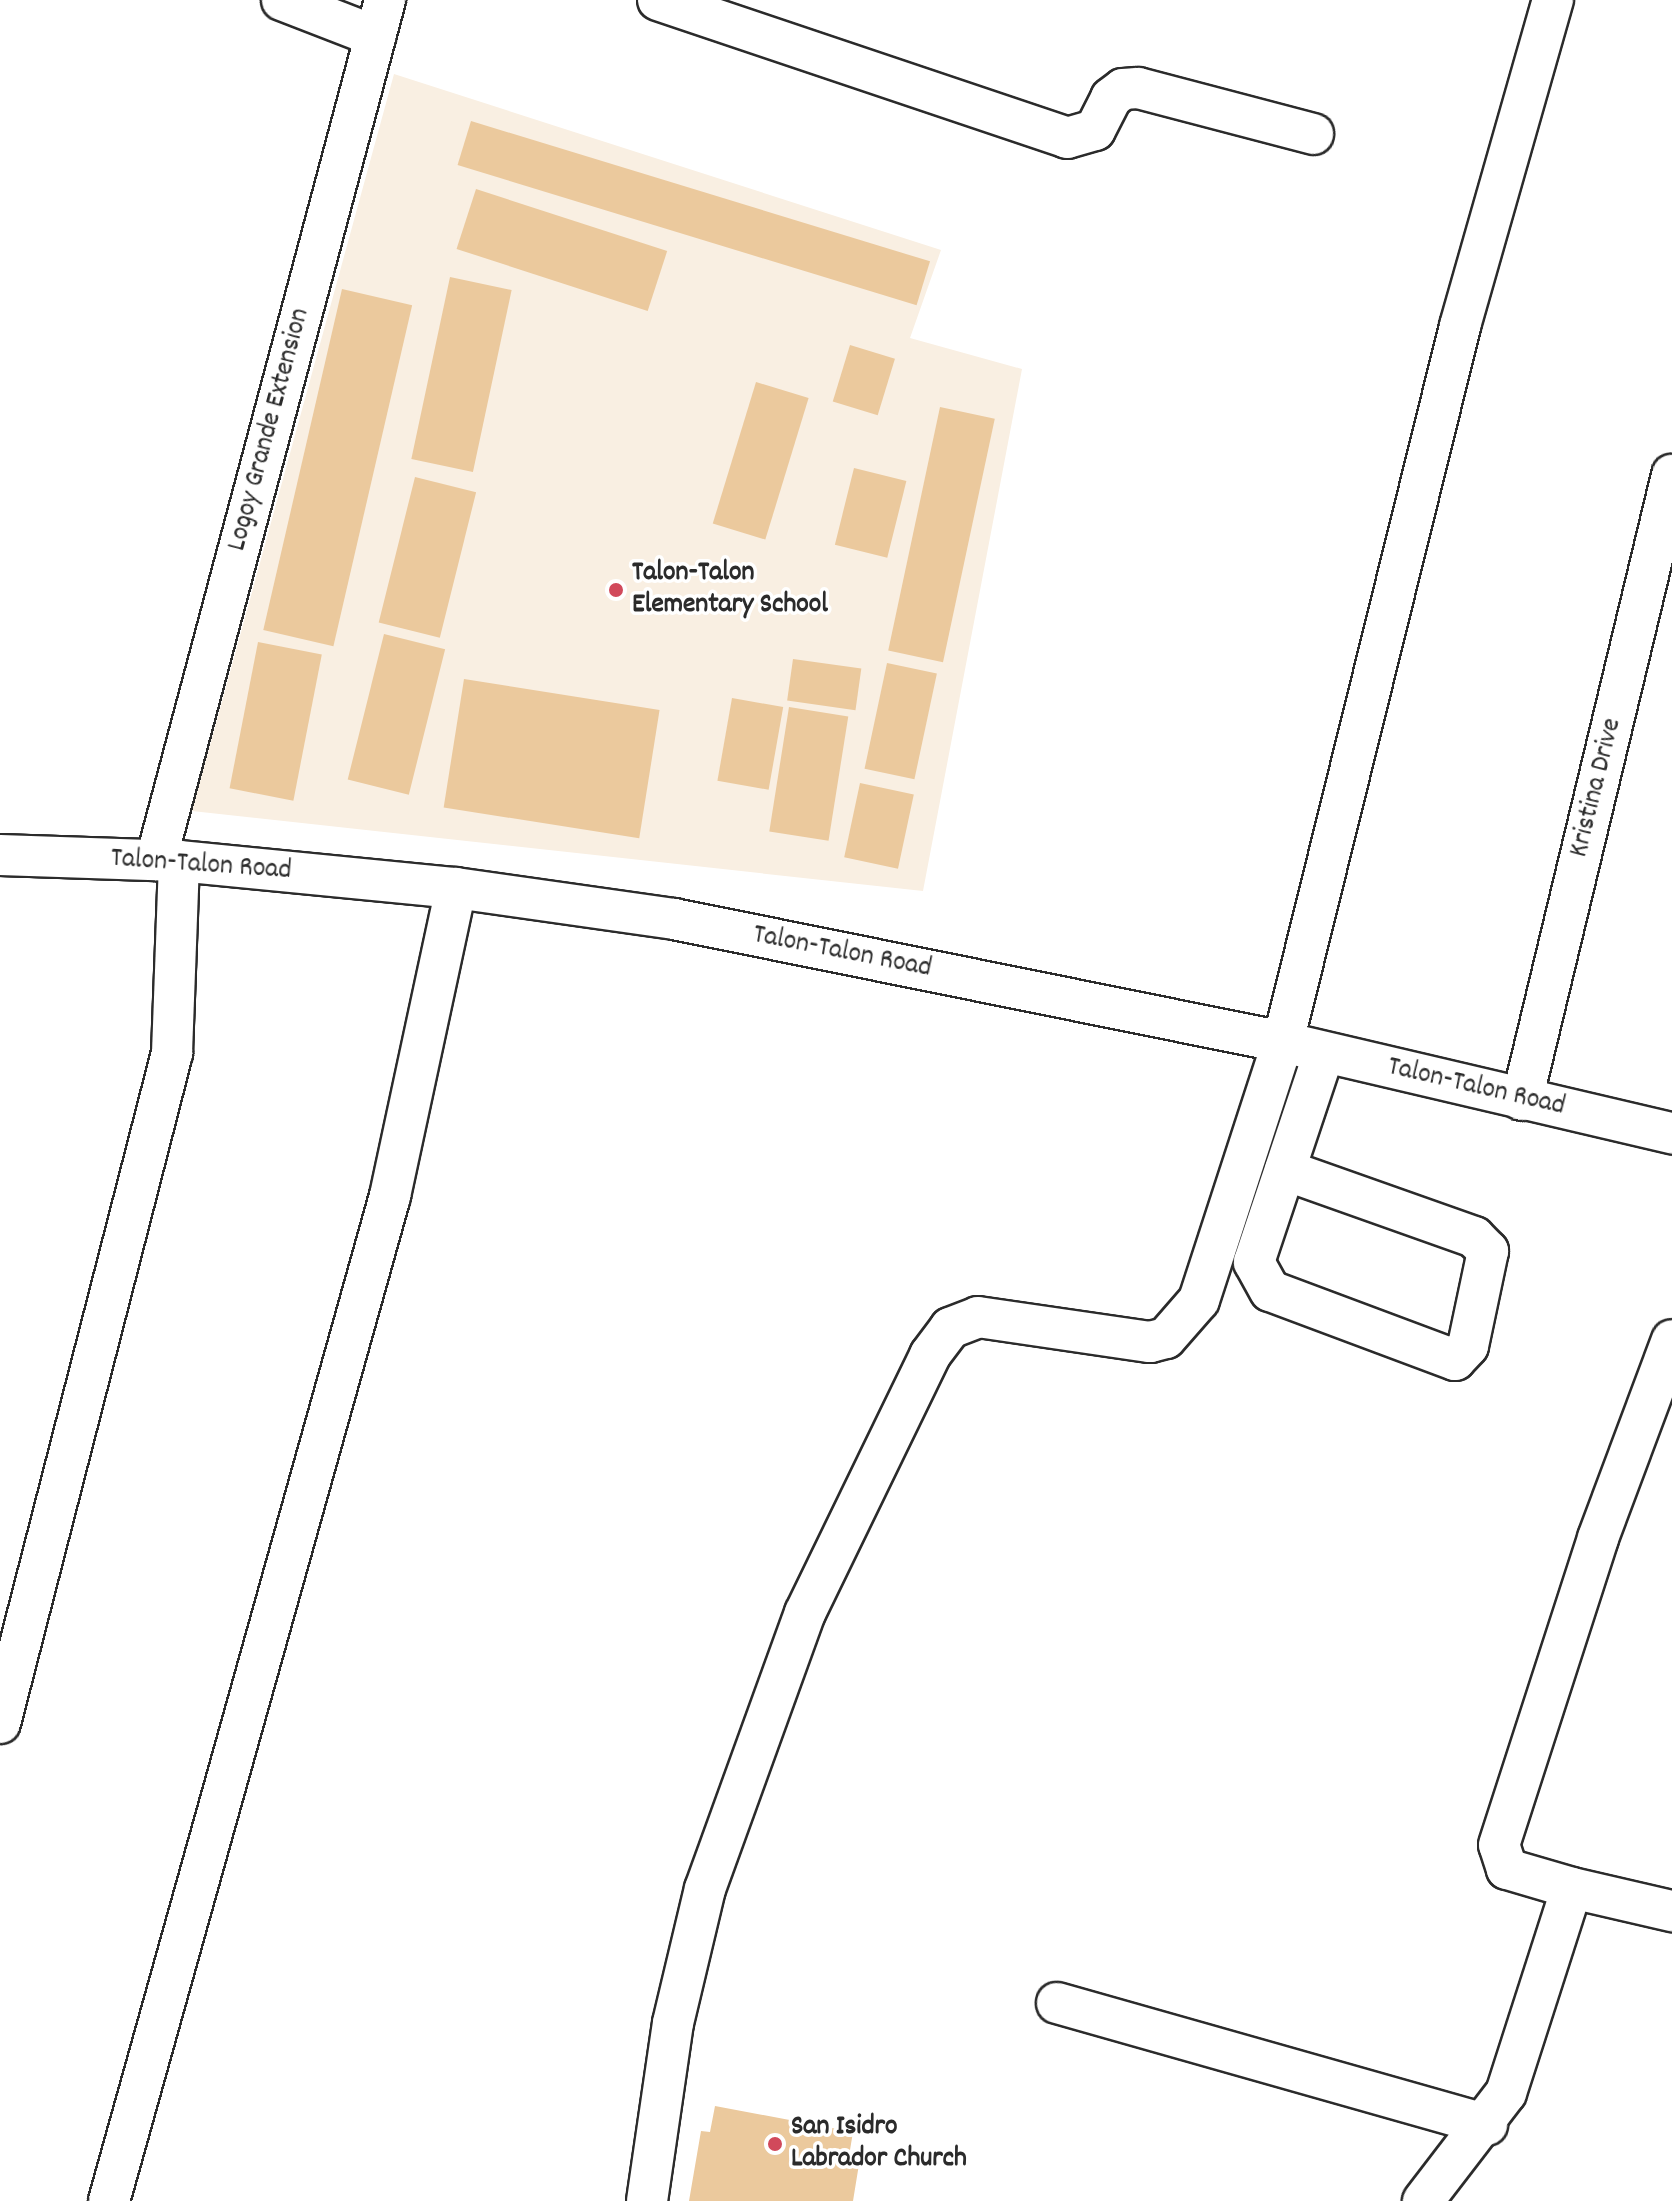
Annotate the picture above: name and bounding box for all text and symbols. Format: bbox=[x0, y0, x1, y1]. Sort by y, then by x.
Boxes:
street label: Logoy Grande Extension bbox=[221, 305, 319, 555]
place label: Talon-Talon Elementary School bbox=[632, 557, 828, 623]
marker: Talon-Talon Elementary School bbox=[607, 581, 625, 599]
street label: Kristina Drive bbox=[1564, 715, 1630, 861]
street label: Talon-Talon Road bbox=[109, 843, 293, 889]
street label: Talon-Talon Road bbox=[750, 919, 934, 987]
street label: Talon-Talon Road bbox=[1384, 1051, 1568, 1125]
place label: San Isidro Labrador Church bbox=[791, 2111, 967, 2177]
marker: San Isidro Labrador Church bbox=[766, 2135, 784, 2153]

